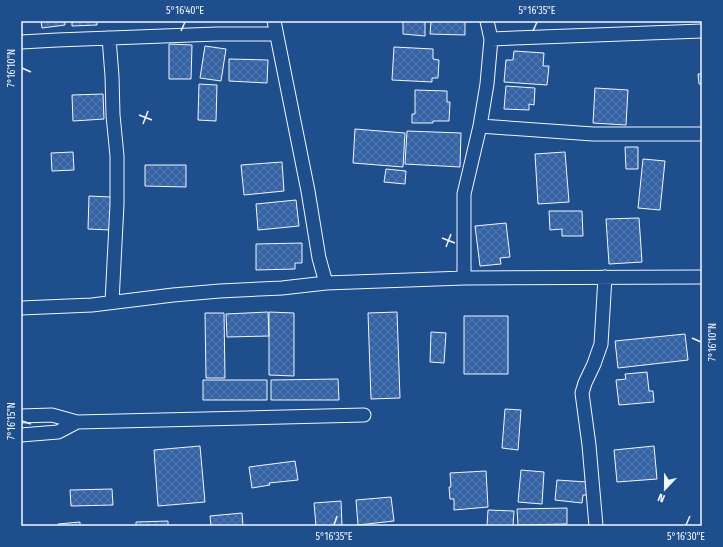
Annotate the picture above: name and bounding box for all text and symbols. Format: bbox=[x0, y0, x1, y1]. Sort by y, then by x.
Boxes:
text: 5°16'40"E bbox=[166, 5, 204, 17]
text: 5°16'35"E bbox=[518, 5, 556, 17]
text: 7°16'10"N bbox=[6, 49, 18, 87]
text: 7°16'10"N bbox=[707, 323, 719, 361]
text: 7°16'15"N bbox=[6, 402, 18, 440]
north arrow bbox=[645, 469, 685, 509]
text: N bbox=[656, 491, 667, 505]
text: 5°16'35"E bbox=[315, 531, 353, 543]
text: 5°16'30"E bbox=[667, 531, 705, 543]

